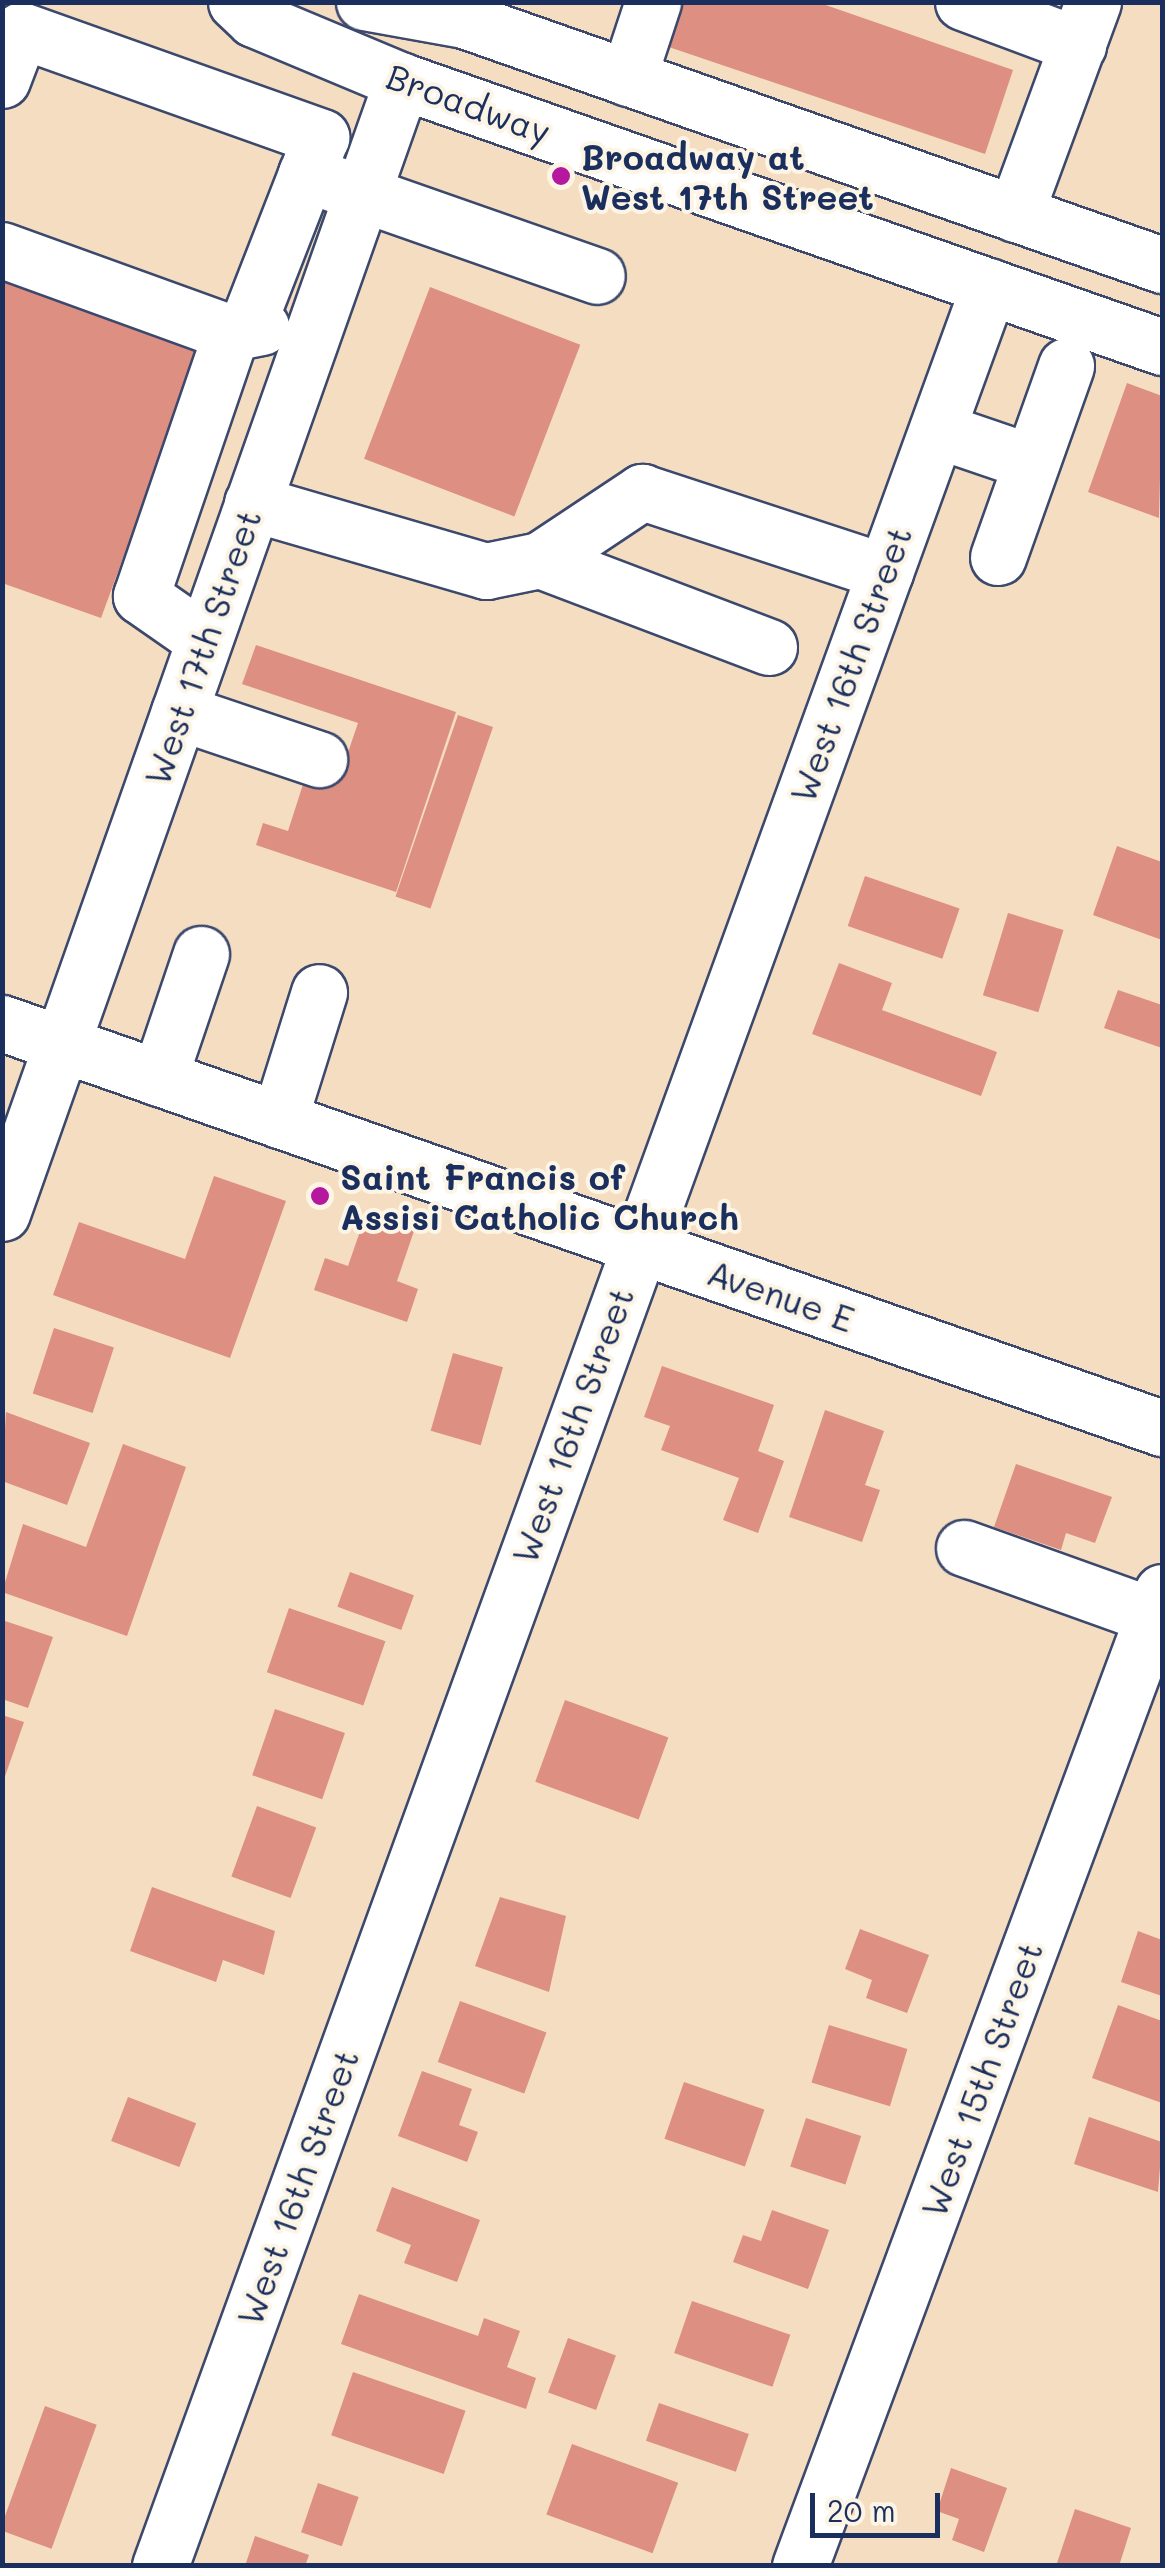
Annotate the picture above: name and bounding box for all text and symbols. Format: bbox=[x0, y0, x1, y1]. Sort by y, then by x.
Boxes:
street label: Broadway bbox=[381, 54, 557, 152]
place label: Broadway at West 17th Street bbox=[581, 135, 874, 217]
marker: Broadway at West 17th Street bbox=[550, 165, 572, 187]
street label: West 17th Street bbox=[135, 504, 269, 790]
street label: West 16th Street bbox=[781, 520, 919, 808]
place label: Saint Francis of Assisi Catholic Church bbox=[340, 1155, 739, 1237]
marker: Saint Francis of Assisi Catholic Church bbox=[309, 1185, 331, 1207]
street label: Avenue E bbox=[702, 1250, 860, 1340]
street label: West 16th Street bbox=[503, 1281, 641, 1569]
street label: West 15th Street bbox=[912, 1936, 1050, 2222]
street label: West 16th Street bbox=[228, 2043, 366, 2331]
scale bar bbox=[815, 2473, 945, 2535]
text: 20 m bbox=[827, 2490, 896, 2530]

